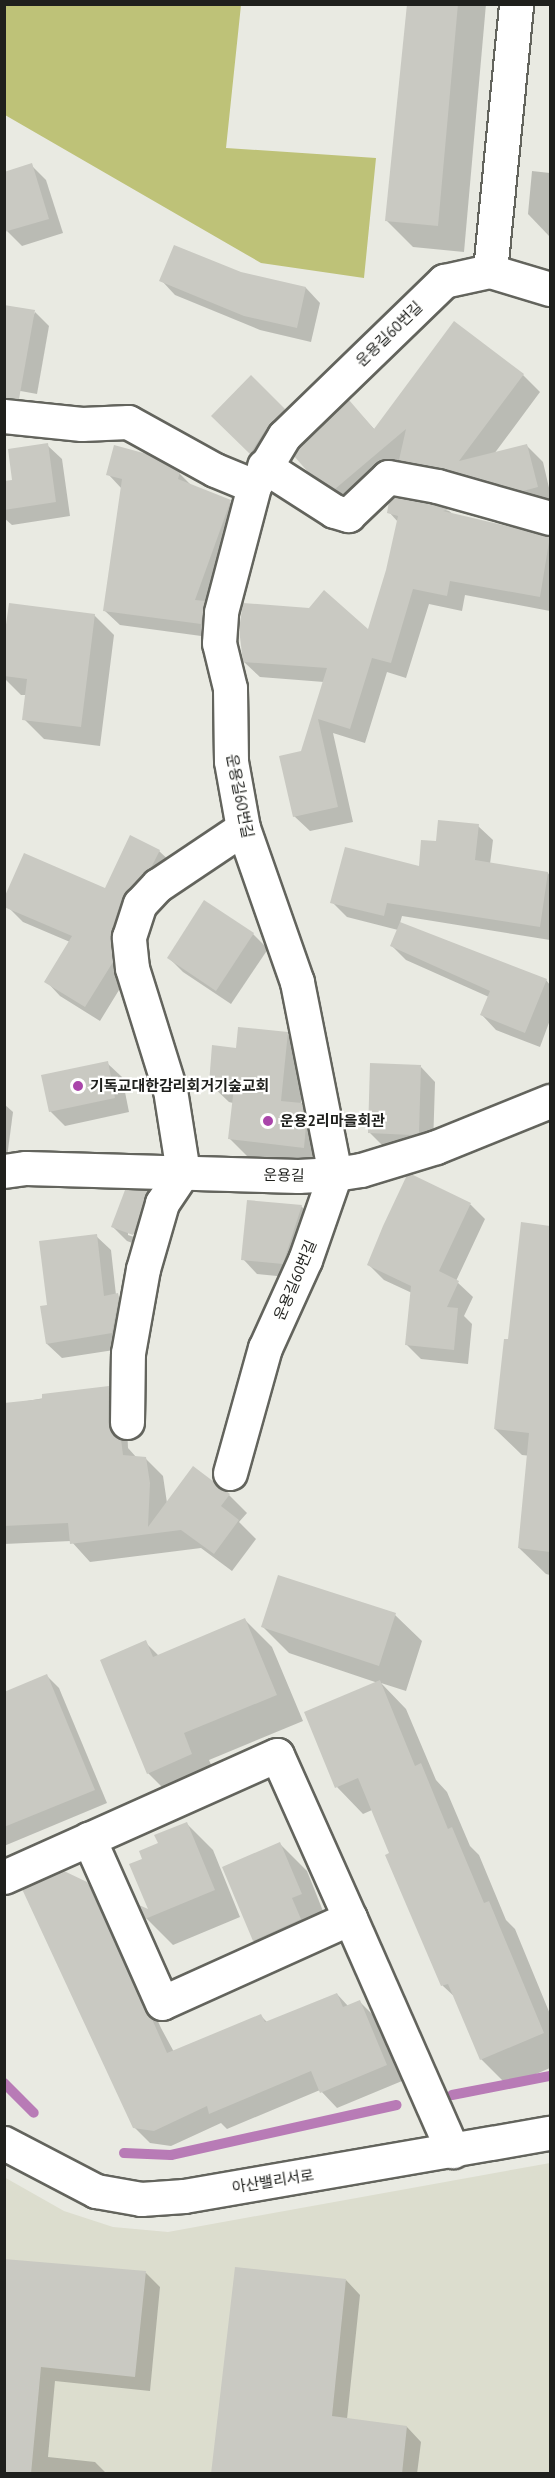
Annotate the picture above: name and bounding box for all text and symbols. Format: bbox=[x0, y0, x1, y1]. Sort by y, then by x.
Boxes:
street label: 운용길60번길 bbox=[352, 298, 426, 370]
street label: 운용길60번길 bbox=[223, 752, 257, 840]
place label: 기독교대한감리회거기숲교회 bbox=[90, 1077, 269, 1095]
marker: 기독교대한감리회거기숲교회 bbox=[71, 1079, 85, 1093]
place label: 운용2리마을회관 bbox=[280, 1112, 385, 1130]
marker: 운용2리마을회관 bbox=[261, 1114, 275, 1128]
street label: 운용길 bbox=[263, 1166, 305, 1184]
street label: 운용길60번길 bbox=[270, 1237, 320, 1323]
street label: 아산밸리서로 bbox=[231, 2166, 315, 2196]

